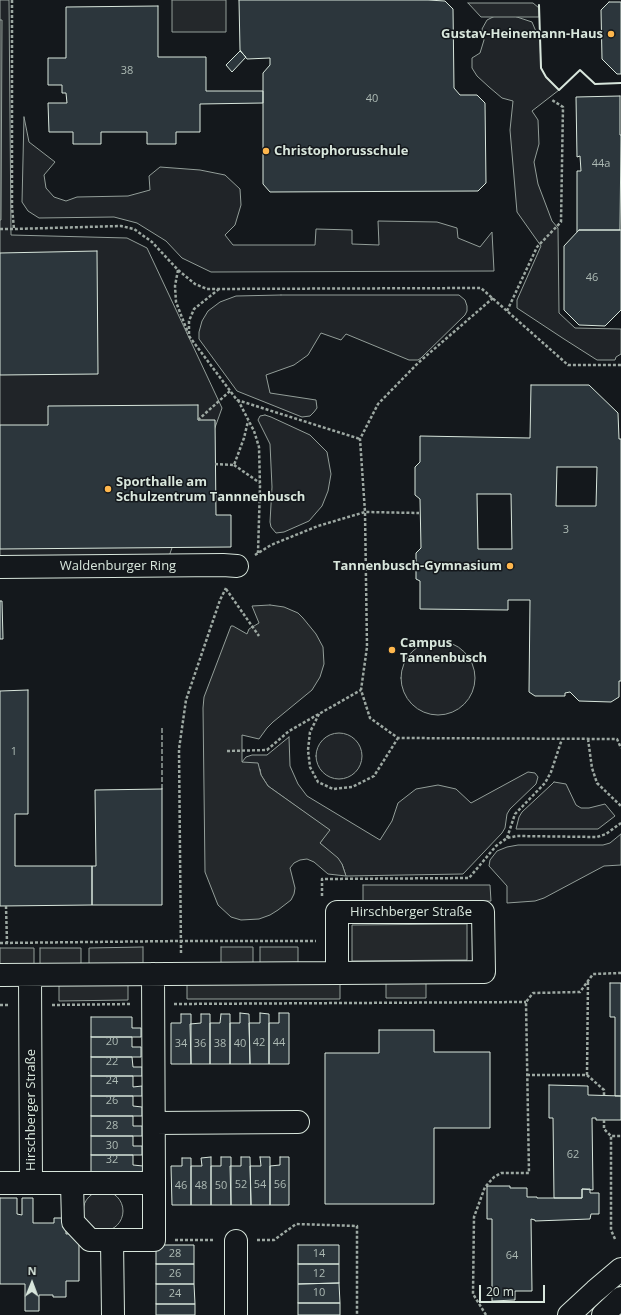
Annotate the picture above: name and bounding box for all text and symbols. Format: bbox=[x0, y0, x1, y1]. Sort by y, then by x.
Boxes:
place label: Gustav-Heinemann-Haus bbox=[441, 26, 603, 42]
marker: Gustav-Heinemann-Haus bbox=[606, 29, 616, 39]
house number: 38 bbox=[121, 64, 133, 78]
house number: 40 bbox=[366, 92, 378, 106]
place label: Christophorusschule bbox=[274, 143, 408, 159]
marker: Christophorusschule bbox=[261, 146, 271, 156]
house number: 44a bbox=[592, 157, 610, 171]
house number: 46 bbox=[586, 271, 598, 285]
place label: Sporthalle am Schulzentrum Tannnenbusch bbox=[116, 474, 305, 505]
marker: Sporthalle am Schulzentrum Tannnenbusch bbox=[103, 484, 113, 494]
house number: 3 bbox=[563, 523, 569, 537]
street label: Waldenburger Ring bbox=[60, 558, 176, 574]
place label: Tannenbusch-Gymnasium bbox=[333, 558, 502, 574]
marker: Tannenbusch-Gymnasium bbox=[505, 561, 515, 571]
place label: Campus Tannenbusch bbox=[400, 635, 487, 666]
marker: Campus Tannenbusch bbox=[387, 645, 397, 655]
house number: 1 bbox=[11, 745, 17, 759]
street label: Hirschberger Straße bbox=[350, 904, 472, 920]
house number: 20 bbox=[106, 1035, 118, 1049]
house number: 42 bbox=[253, 1036, 265, 1050]
house number: 44 bbox=[273, 1036, 285, 1050]
house number: 34 bbox=[175, 1037, 187, 1051]
house number: 36 bbox=[194, 1037, 206, 1051]
house number: 38 bbox=[214, 1037, 226, 1051]
house number: 40 bbox=[234, 1037, 246, 1051]
street label: Hirschberger Straße bbox=[23, 1049, 39, 1171]
house number: 22 bbox=[106, 1055, 118, 1069]
house number: 24 bbox=[106, 1074, 118, 1088]
house number: 26 bbox=[106, 1094, 118, 1108]
house number: 28 bbox=[106, 1119, 118, 1133]
house number: 30 bbox=[106, 1139, 118, 1153]
house number: 62 bbox=[567, 1148, 579, 1162]
house number: 32 bbox=[106, 1153, 118, 1167]
house number: 52 bbox=[235, 1178, 247, 1192]
house number: 54 bbox=[254, 1178, 266, 1192]
house number: 56 bbox=[274, 1178, 286, 1192]
house number: 46 bbox=[175, 1179, 187, 1193]
house number: 48 bbox=[195, 1179, 207, 1193]
house number: 50 bbox=[215, 1179, 227, 1193]
house number: 28 bbox=[169, 1247, 181, 1261]
house number: 14 bbox=[313, 1247, 325, 1261]
house number: 64 bbox=[506, 1249, 518, 1263]
north arrow bbox=[12, 1263, 52, 1303]
text: N bbox=[28, 1263, 37, 1278]
house number: 26 bbox=[169, 1267, 181, 1281]
house number: 12 bbox=[313, 1267, 325, 1281]
scale bar bbox=[481, 1277, 547, 1303]
text: 20 m bbox=[486, 1283, 514, 1300]
house number: 10 bbox=[313, 1286, 325, 1300]
house number: 24 bbox=[169, 1287, 181, 1301]

